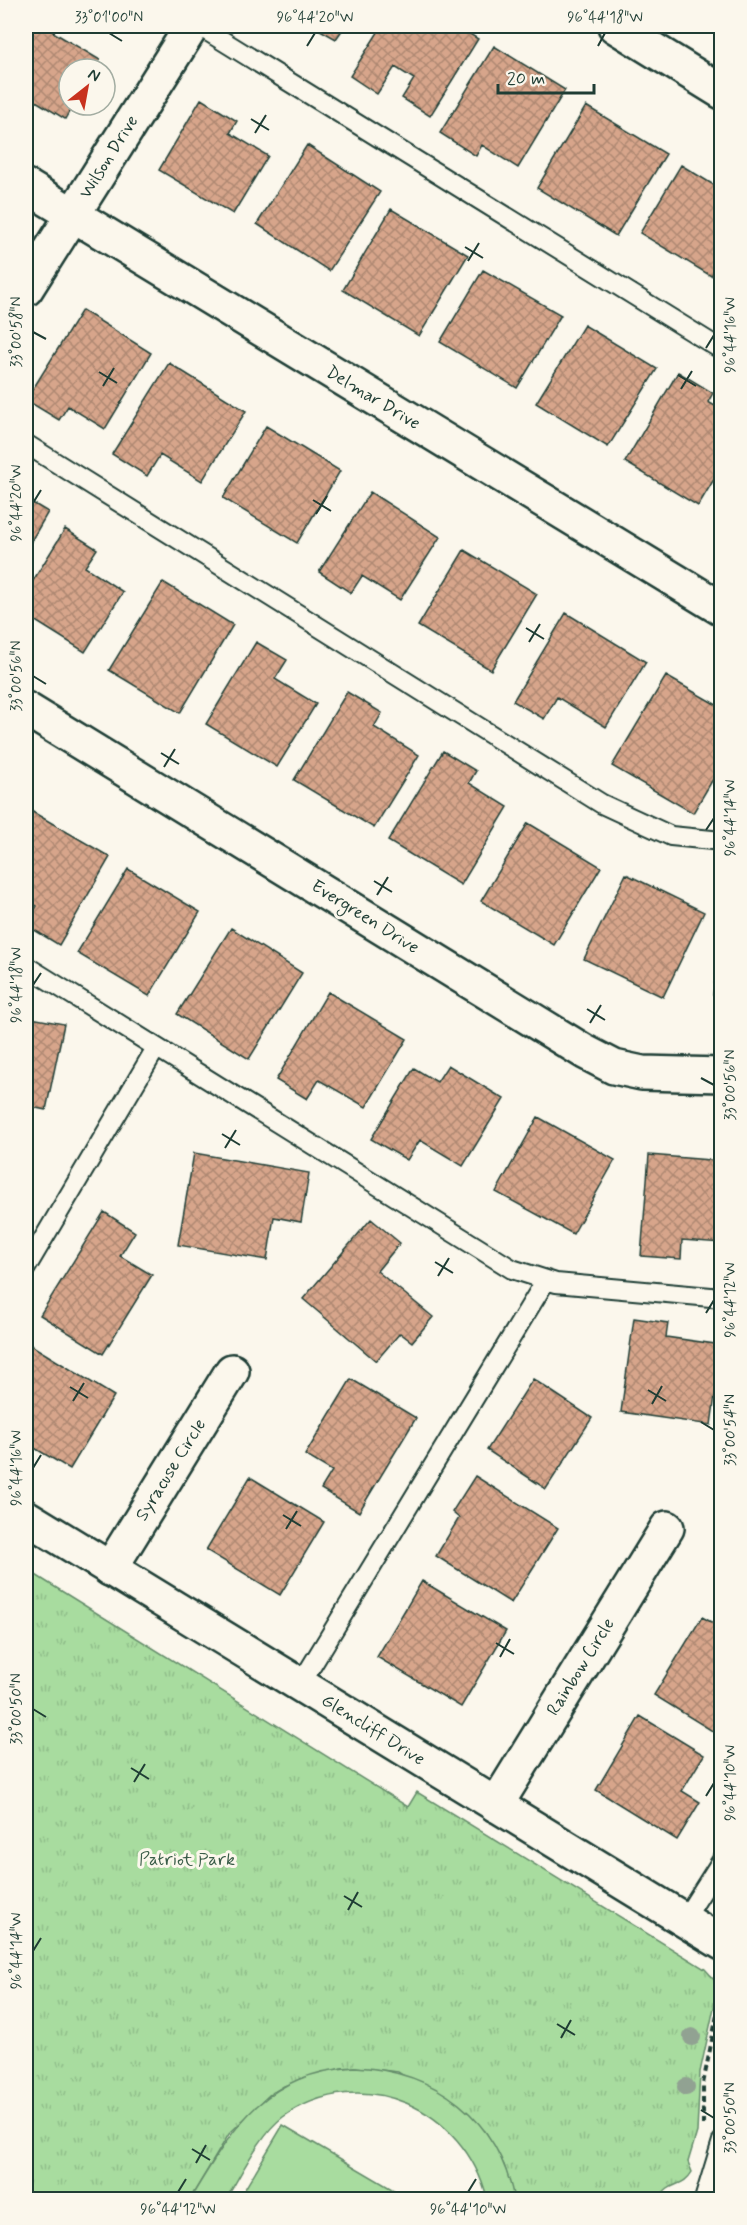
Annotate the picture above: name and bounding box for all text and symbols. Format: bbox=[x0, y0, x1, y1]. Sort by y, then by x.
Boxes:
text: 33°01'00"N bbox=[75, 8, 143, 28]
text: 96°44'20"W bbox=[277, 8, 353, 28]
text: 96°44'18"W bbox=[567, 8, 643, 28]
north arrow bbox=[57, 57, 117, 117]
scale bar bbox=[498, 57, 594, 95]
text: N bbox=[84, 64, 104, 87]
text: 20 m bbox=[507, 67, 545, 91]
street label: Wilson Drive bbox=[74, 111, 144, 203]
text: 33°00'58"N bbox=[7, 296, 27, 368]
text: 96°44'16"W bbox=[721, 297, 741, 373]
street label: Delmar Drive bbox=[321, 360, 425, 436]
text: 96°44'20"W bbox=[7, 465, 27, 541]
text: 33°00'56"N bbox=[7, 640, 27, 712]
text: 96°44'14"W bbox=[721, 780, 741, 856]
street label: Evergreen Drive bbox=[306, 874, 424, 961]
text: 96°44'18"W bbox=[7, 947, 27, 1023]
text: 33°00'56"N bbox=[721, 1049, 741, 1121]
text: 96°44'12"W bbox=[721, 1262, 741, 1338]
text: 33°00'54"N bbox=[721, 1394, 741, 1466]
street label: Syracuse Circle bbox=[130, 1414, 212, 1526]
text: 96°44'16"W bbox=[7, 1430, 27, 1506]
street label: Rainbow Circle bbox=[541, 1614, 621, 1720]
text: 33°00'50"N bbox=[7, 1673, 27, 1745]
street label: Glencliff Drive bbox=[317, 1689, 429, 1771]
text: 96°44'10"W bbox=[721, 1745, 741, 1821]
park label: Patriot Park bbox=[139, 1848, 235, 1872]
text: 96°44'14"W bbox=[7, 1913, 27, 1989]
text: 33°00'50"N bbox=[721, 2082, 741, 2154]
text: 96°44'12"W bbox=[140, 2200, 216, 2220]
text: 96°44'10"W bbox=[430, 2200, 506, 2220]

